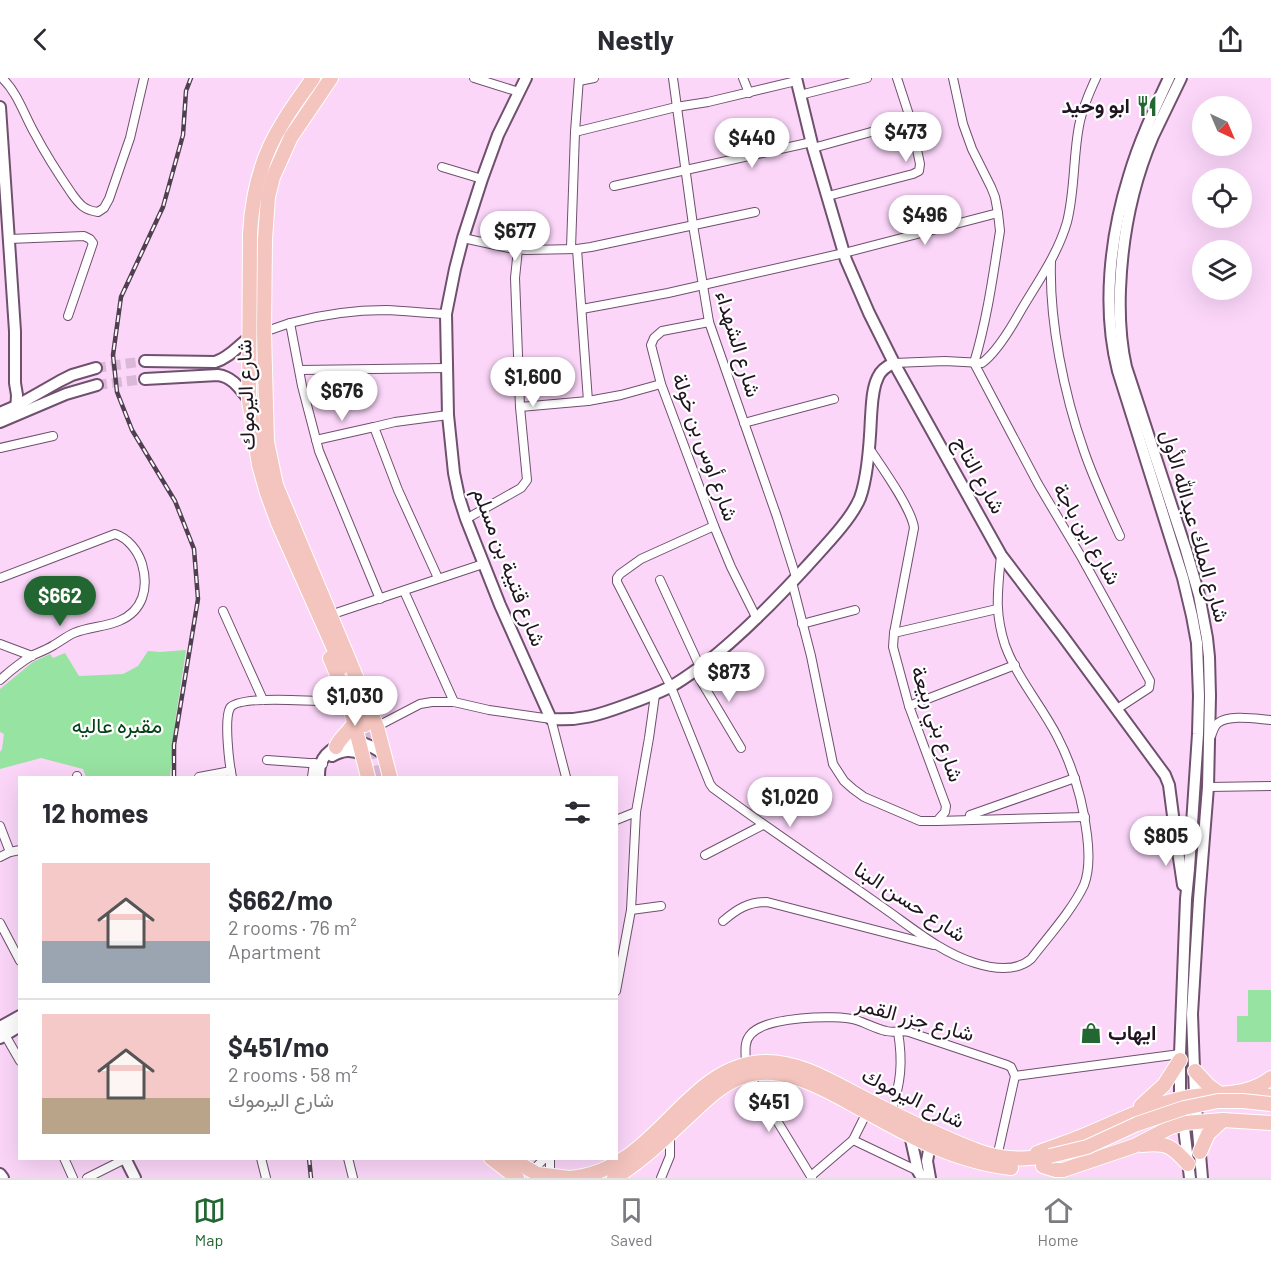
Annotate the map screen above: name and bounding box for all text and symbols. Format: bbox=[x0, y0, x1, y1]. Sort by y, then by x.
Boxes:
icon: back bbox=[24, 23, 57, 56]
text: Nestly bbox=[597, 23, 674, 55]
icon: share bbox=[1214, 23, 1247, 56]
place label: ابو وحيد bbox=[1061, 92, 1130, 119]
restaurant icon: ابو وحيد bbox=[1135, 94, 1159, 118]
north arrow bbox=[1192, 96, 1252, 156]
map controls bbox=[1192, 96, 1252, 300]
pin: $473 bbox=[870, 112, 942, 163]
pin: $440 bbox=[716, 118, 788, 169]
text: $473 bbox=[885, 119, 927, 143]
text: $440 bbox=[728, 125, 776, 149]
button: locate bbox=[1192, 168, 1252, 228]
pin: $496 bbox=[889, 195, 961, 246]
text: $496 bbox=[903, 202, 947, 226]
pin: $677 bbox=[479, 211, 551, 262]
text: $677 bbox=[494, 218, 536, 242]
button: layers bbox=[1192, 240, 1252, 300]
street label: شارع الشهداء bbox=[709, 287, 767, 401]
street label: شارع اليرموك bbox=[230, 339, 262, 451]
pin: $1,600 bbox=[484, 357, 582, 408]
text: $1,600 bbox=[504, 364, 562, 388]
street label: شارع أوس بن خولة bbox=[665, 369, 745, 525]
pin: $676 bbox=[306, 371, 378, 422]
text: $676 bbox=[321, 378, 363, 402]
street label: شارع الملك عبدالله الأول bbox=[1154, 427, 1236, 625]
street label: شارع التاج bbox=[946, 431, 1012, 519]
street label: شارع ابن باجة bbox=[1047, 478, 1127, 590]
street label: شارع قتيبة بن مسلم bbox=[466, 484, 552, 650]
pin: $662 bbox=[24, 576, 96, 627]
text: $662 bbox=[38, 583, 82, 607]
pin: $873 bbox=[693, 652, 765, 703]
text: $873 bbox=[708, 659, 750, 683]
street label: شارع بني ربيعة bbox=[901, 662, 970, 787]
pin: $1,030 bbox=[306, 676, 404, 727]
text: $1,030 bbox=[327, 683, 383, 707]
park label: مقبره عاليه bbox=[72, 712, 162, 739]
pin: $1,020 bbox=[741, 777, 839, 828]
text: $1,020 bbox=[761, 784, 819, 808]
icon: filters bbox=[561, 796, 594, 829]
text: 12 homes bbox=[42, 797, 148, 828]
pin: $805 bbox=[1130, 816, 1202, 867]
text: $805 bbox=[1144, 823, 1188, 847]
street label: شارع حسن البنا bbox=[849, 855, 971, 949]
text: $662/mo bbox=[228, 884, 333, 915]
icon: home bbox=[90, 887, 162, 959]
text: 2 rooms · 76 m² bbox=[228, 915, 357, 939]
text: Apartment bbox=[228, 939, 321, 963]
street label: شارع جزر القمر bbox=[852, 990, 977, 1048]
place label: ايهاب bbox=[1108, 1019, 1156, 1046]
shop icon: ايهاب bbox=[1079, 1021, 1103, 1045]
text: $451/mo bbox=[228, 1031, 329, 1062]
icon: home bbox=[90, 1038, 162, 1110]
street label: شارع اليرموك bbox=[857, 1061, 969, 1135]
text: 2 rooms · 58 m² bbox=[228, 1062, 358, 1086]
pin: $451 bbox=[733, 1082, 805, 1133]
text: شارع اليرموك bbox=[228, 1087, 334, 1111]
text: $451 bbox=[748, 1089, 790, 1113]
tab: Map bbox=[193, 1194, 226, 1249]
tab: Saved bbox=[611, 1194, 653, 1249]
tab: Home bbox=[1038, 1194, 1078, 1249]

